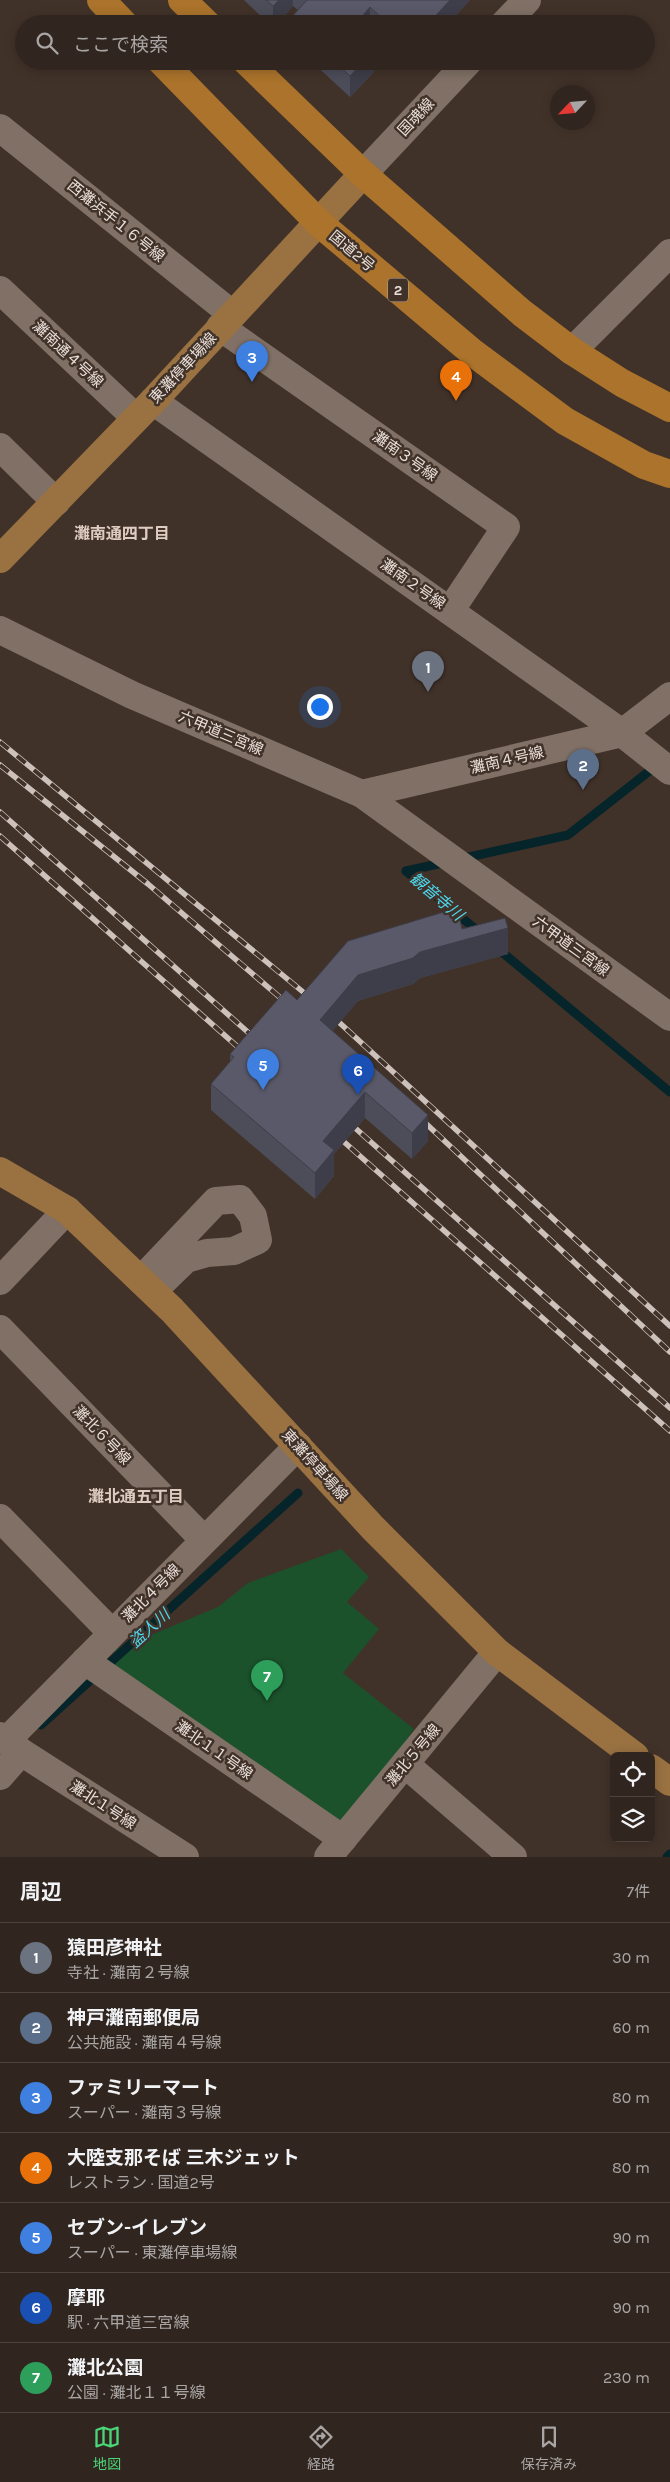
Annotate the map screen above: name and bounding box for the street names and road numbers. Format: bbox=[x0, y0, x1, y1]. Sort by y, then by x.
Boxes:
street label: 国魂線 bbox=[394, 94, 438, 140]
street label: 西灘浜手１６号線 bbox=[64, 176, 168, 266]
street label: 国道2号 bbox=[326, 227, 378, 275]
road number: 2 bbox=[388, 278, 408, 302]
street label: 灘南通４号線 bbox=[29, 317, 107, 391]
street label: 東灘停車場線 bbox=[146, 329, 220, 407]
street label: 灘南３号線 bbox=[369, 427, 441, 485]
street label: 灘南２号線 bbox=[377, 555, 449, 613]
street label: 六甲道三宮線 bbox=[176, 707, 266, 759]
street label: 灘南４号線 bbox=[468, 743, 546, 777]
street label: 六甲道三宮線 bbox=[529, 912, 613, 980]
street label: 灘北６号線 bbox=[69, 1402, 135, 1468]
street label: 東灘停車場線 bbox=[278, 1426, 352, 1504]
street label: 灘北４号線 bbox=[118, 1560, 184, 1626]
street label: 灘北１１号線 bbox=[172, 1717, 256, 1783]
street label: 灘北５号線 bbox=[382, 1720, 444, 1790]
street label: 灘北１号線 bbox=[67, 1777, 139, 1833]

